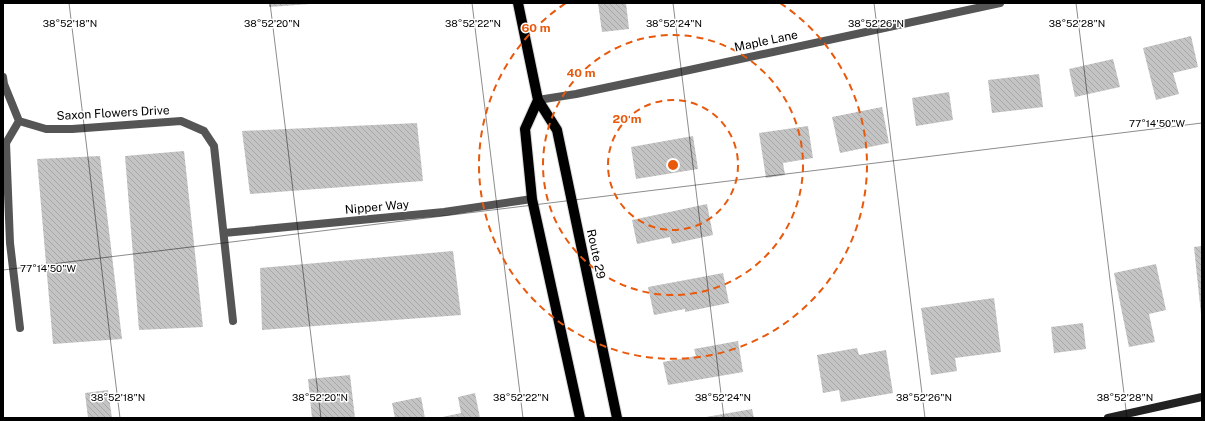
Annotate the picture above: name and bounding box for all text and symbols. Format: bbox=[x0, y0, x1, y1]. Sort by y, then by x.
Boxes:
text: 38°52'18"N bbox=[43, 17, 97, 29]
text: 38°52'20"N bbox=[244, 17, 300, 29]
text: 38°52'22"N bbox=[445, 17, 501, 29]
text: 38°52'24"N bbox=[646, 17, 702, 29]
text: 38°52'26"N bbox=[848, 17, 904, 29]
text: 38°52'28"N bbox=[1049, 17, 1105, 29]
text: 60 m bbox=[521, 21, 551, 35]
street label: Maple Lane bbox=[733, 27, 799, 55]
text: 40 m bbox=[566, 66, 596, 80]
street label: Saxon Flowers Drive bbox=[56, 103, 170, 123]
text: 20 m bbox=[613, 112, 642, 126]
text: 77°14'50"W bbox=[1129, 117, 1185, 129]
centre of rings bbox=[666, 158, 680, 172]
street label: Nipper Way bbox=[344, 197, 410, 217]
street label: Route 29 bbox=[584, 228, 608, 280]
text: 77°14'50"W bbox=[20, 262, 76, 274]
text: 38°52'18"N bbox=[91, 391, 145, 403]
text: 38°52'20"N bbox=[292, 391, 348, 403]
text: 38°52'22"N bbox=[493, 391, 549, 403]
text: 38°52'24"N bbox=[695, 391, 751, 403]
text: 38°52'26"N bbox=[896, 391, 952, 403]
text: 38°52'28"N bbox=[1097, 391, 1153, 403]

